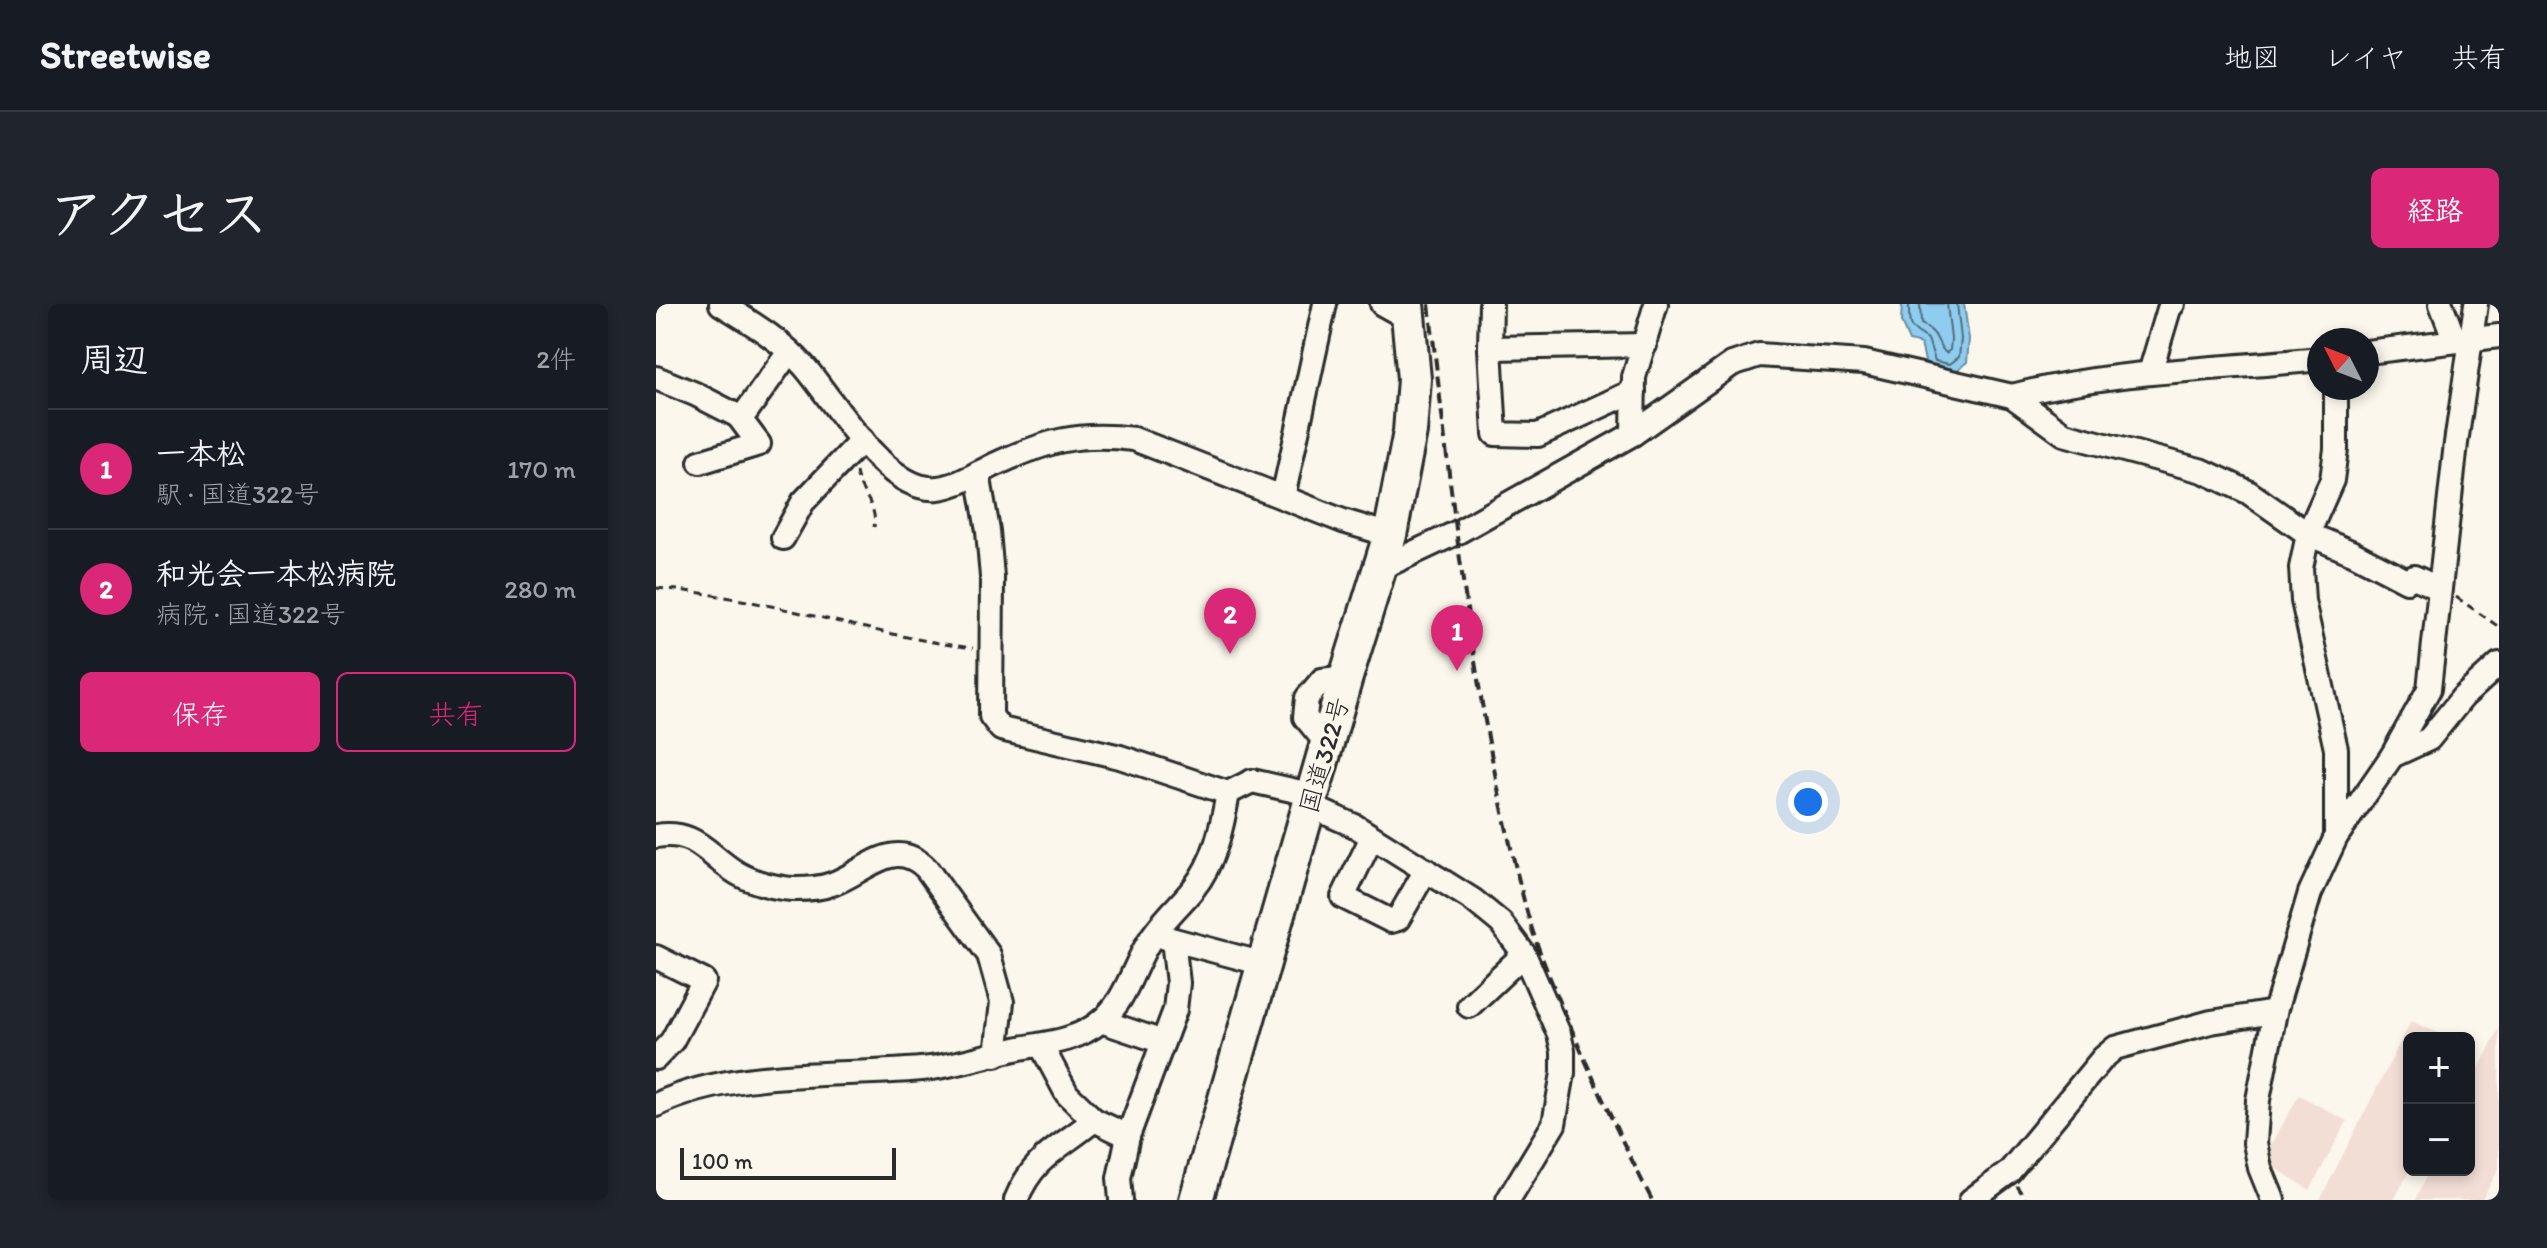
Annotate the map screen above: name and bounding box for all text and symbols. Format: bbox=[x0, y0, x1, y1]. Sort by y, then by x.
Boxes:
text: Streetwise bbox=[40, 32, 211, 78]
text: 地図 bbox=[2224, 40, 2280, 74]
text: レイヤ bbox=[2324, 40, 2407, 74]
text: 共有 bbox=[2451, 40, 2507, 74]
button: 経路 bbox=[2371, 168, 2499, 248]
text: アクセス bbox=[48, 180, 269, 247]
north arrow bbox=[2307, 328, 2379, 400]
text: 周辺 bbox=[80, 339, 148, 380]
text: 2件 bbox=[536, 343, 576, 375]
text: 一本松 bbox=[156, 435, 246, 472]
text: 1 bbox=[100, 453, 112, 485]
text: 170 m bbox=[507, 453, 576, 485]
text: 駅 · 国道322号 bbox=[156, 478, 319, 510]
text: 和光会一本松病院 bbox=[156, 555, 396, 592]
text: 2 bbox=[99, 573, 113, 605]
text: 280 m bbox=[504, 573, 576, 605]
pin: 2 bbox=[1204, 588, 1256, 654]
text: 病院 · 国道322号 bbox=[156, 598, 345, 630]
pin: 1 bbox=[1431, 605, 1483, 671]
button: 保存 bbox=[80, 672, 320, 752]
button: 共有 bbox=[336, 672, 576, 752]
street label: 国道322号 bbox=[1292, 693, 1356, 817]
your location bbox=[1788, 782, 1828, 822]
map controls bbox=[2403, 1032, 2475, 1176]
button: + bbox=[2403, 1032, 2475, 1104]
button: − bbox=[2403, 1104, 2475, 1176]
scale bar bbox=[680, 1144, 896, 1180]
text: 100 m bbox=[692, 1148, 753, 1175]

